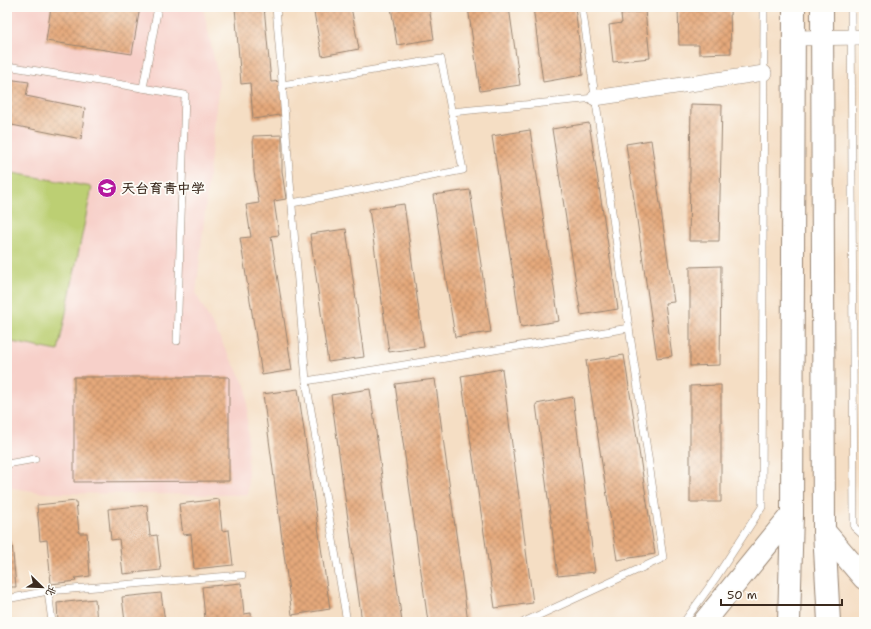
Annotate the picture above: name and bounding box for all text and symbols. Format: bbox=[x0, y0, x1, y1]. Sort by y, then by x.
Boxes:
school or university icon: 天台育青中学 bbox=[96, 177, 118, 199]
place label: 天台育青中学 bbox=[121, 179, 205, 197]
north arrow bbox=[22, 567, 62, 607]
scale bar bbox=[721, 581, 842, 607]
text: 北 bbox=[42, 583, 60, 599]
text: 50 m bbox=[727, 587, 757, 603]

